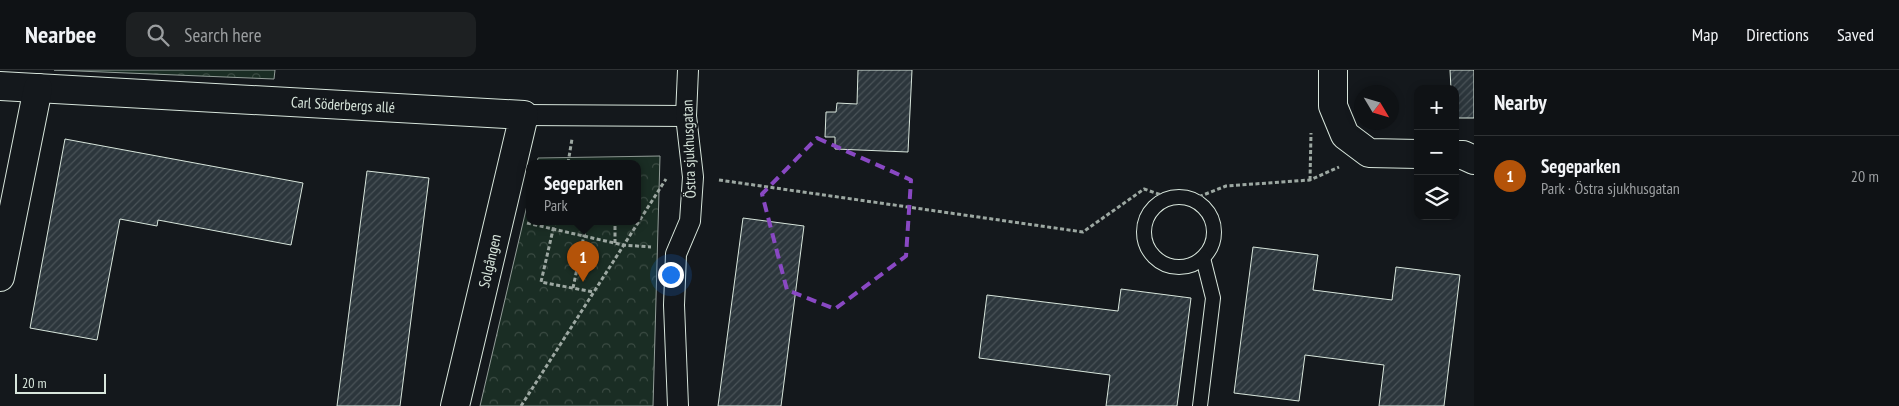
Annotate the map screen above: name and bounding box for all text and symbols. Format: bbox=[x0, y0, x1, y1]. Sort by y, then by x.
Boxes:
search box bbox=[126, 12, 476, 57]
text: Nearbee bbox=[25, 19, 96, 50]
icon: search bbox=[144, 21, 172, 49]
text: Search here bbox=[184, 23, 262, 47]
text: Map bbox=[1692, 23, 1718, 46]
text: Directions bbox=[1746, 23, 1809, 46]
text: Saved bbox=[1837, 23, 1874, 46]
north arrow bbox=[1354, 85, 1399, 130]
map controls bbox=[1414, 85, 1459, 220]
button: + bbox=[1414, 85, 1459, 130]
text: Nearby bbox=[1494, 89, 1547, 116]
street label: Carl Söderbergs allé bbox=[291, 92, 395, 117]
street label: Östra sjukhusgatan bbox=[677, 99, 700, 199]
button: − bbox=[1414, 130, 1459, 175]
text: Segeparken bbox=[1541, 154, 1620, 178]
popup bbox=[526, 160, 641, 225]
text: 1 bbox=[1506, 166, 1514, 186]
text: 20 m bbox=[1851, 166, 1879, 186]
text: Segeparken bbox=[544, 171, 623, 195]
button: layers bbox=[1414, 175, 1459, 220]
text: Park · Östra sjukhusgatan bbox=[1541, 178, 1680, 198]
text: Park bbox=[544, 195, 568, 215]
street label: Solgången bbox=[474, 232, 505, 290]
pin: 1 bbox=[567, 241, 599, 282]
your location bbox=[658, 262, 684, 288]
scale bar bbox=[15, 371, 106, 394]
text: 20 m bbox=[22, 374, 47, 392]

